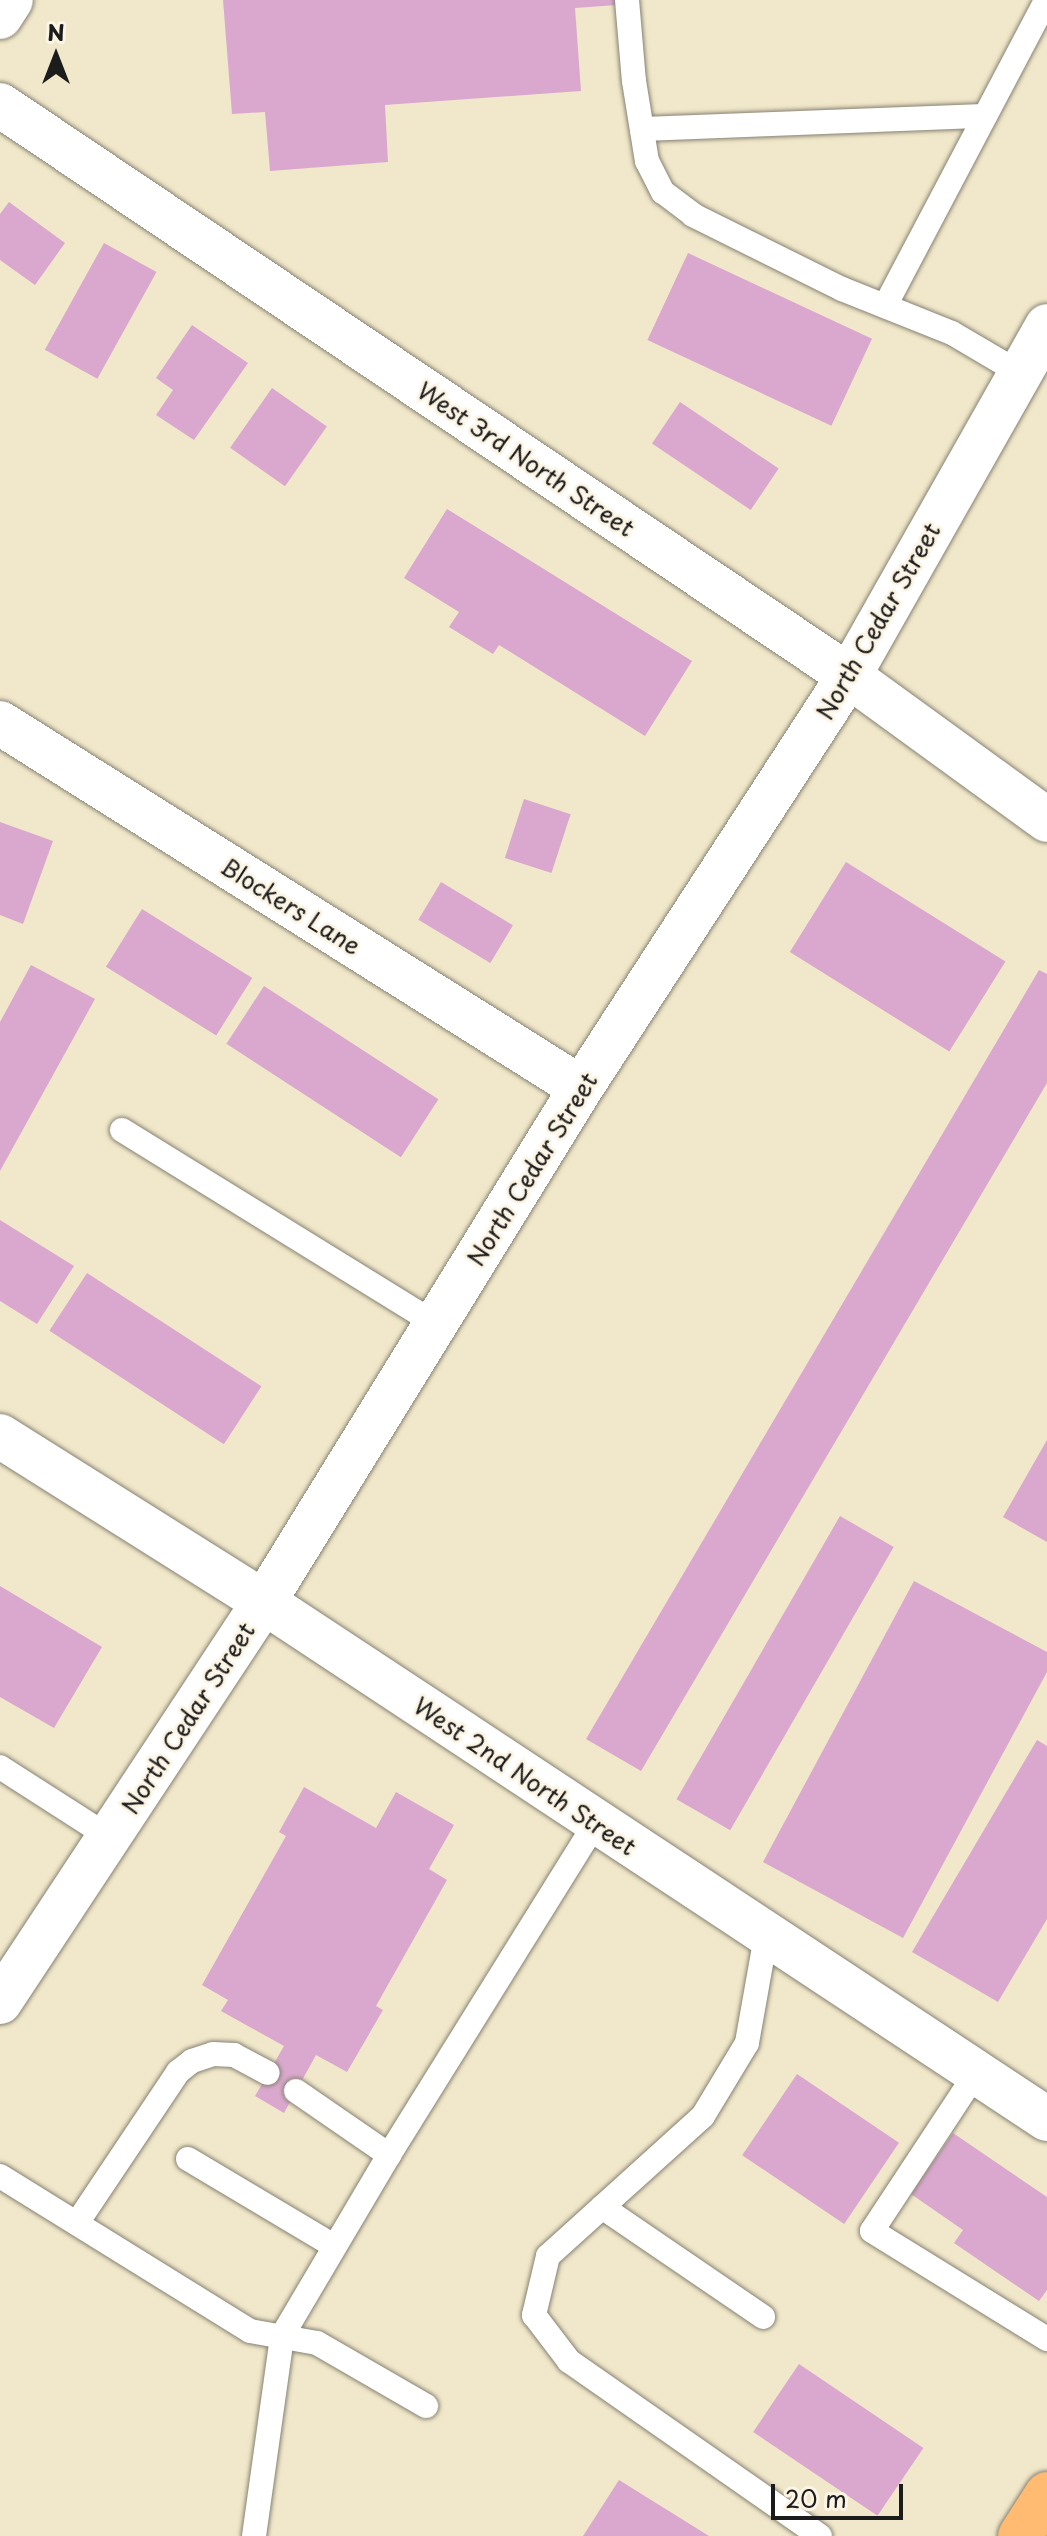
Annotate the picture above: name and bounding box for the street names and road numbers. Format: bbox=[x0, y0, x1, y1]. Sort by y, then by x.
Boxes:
street label: West 3rd North Street bbox=[411, 375, 641, 543]
street label: North Cedar Street bbox=[810, 517, 946, 725]
street label: Blockers Lane bbox=[216, 851, 366, 961]
street label: North Cedar Street bbox=[461, 1067, 603, 1271]
street label: North Cedar Street bbox=[115, 1616, 261, 1820]
street label: West 2nd North Street bbox=[408, 1690, 642, 1862]

